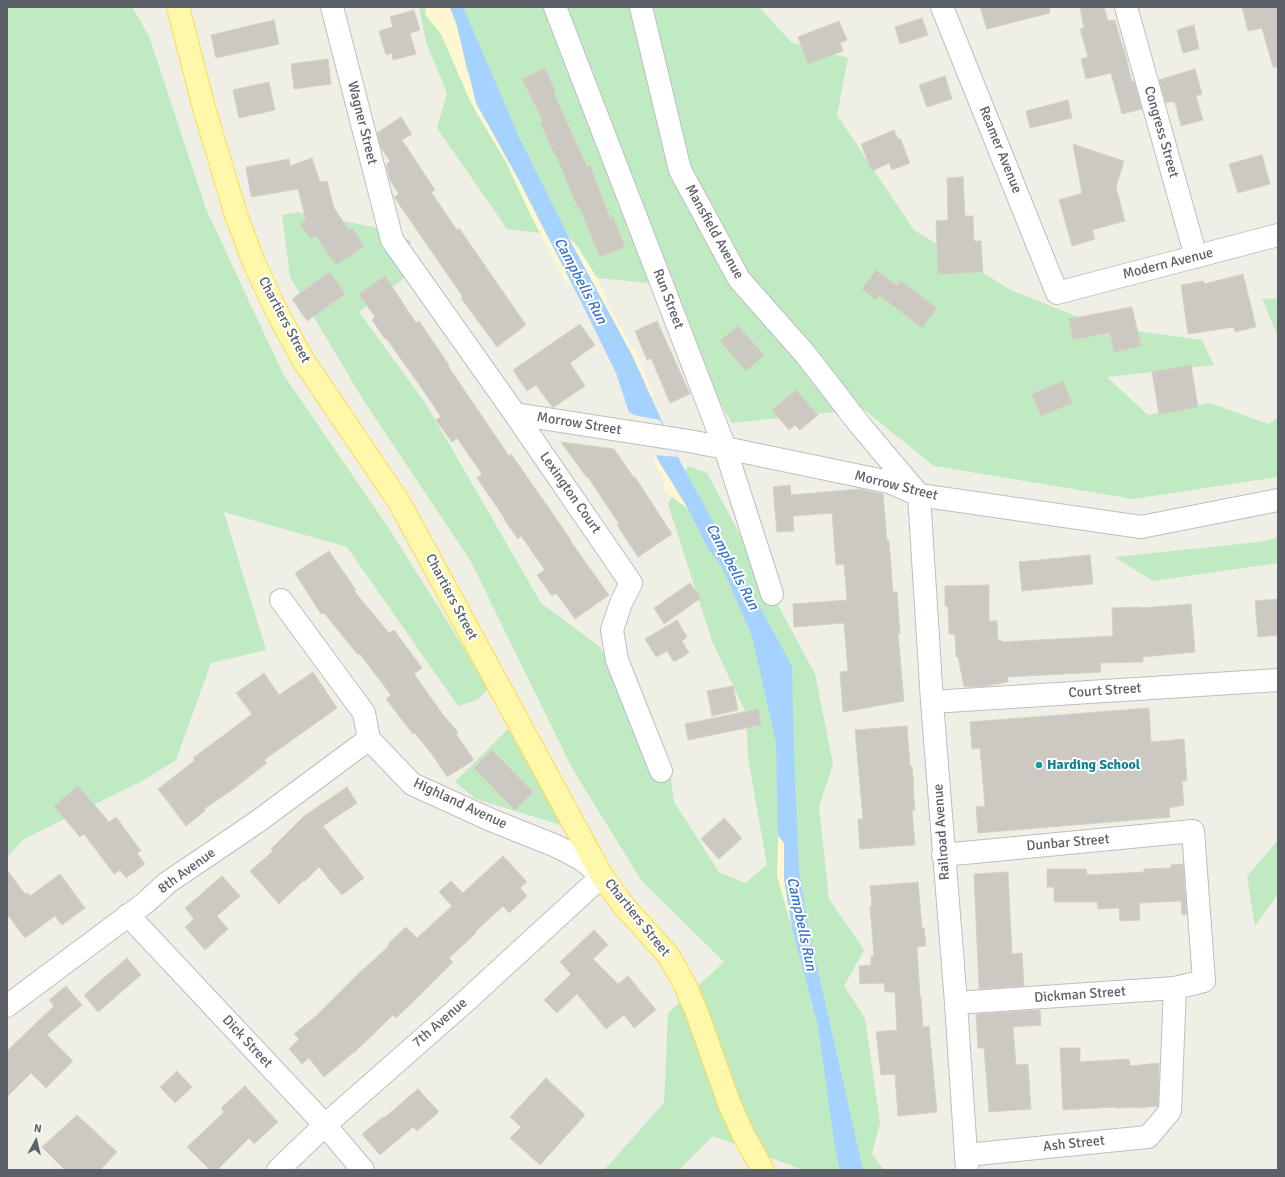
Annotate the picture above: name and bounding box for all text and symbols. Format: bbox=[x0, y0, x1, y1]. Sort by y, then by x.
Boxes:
street label: Wagner Street bbox=[344, 80, 380, 166]
street label: Congress Street bbox=[1140, 84, 1182, 180]
street label: Reamer Avenue bbox=[975, 104, 1025, 196]
street label: Mansfield Avenue bbox=[681, 182, 747, 282]
water label: Campbells Run bbox=[550, 235, 610, 327]
street label: Modern Avenue bbox=[1121, 245, 1215, 283]
street label: Run Street bbox=[649, 267, 687, 331]
street label: Chartiers Street bbox=[254, 274, 314, 366]
street label: Morrow Street bbox=[535, 409, 623, 439]
street label: Lexington Court bbox=[536, 449, 604, 537]
street label: Morrow Street bbox=[853, 468, 939, 504]
water label: Campbells Run bbox=[702, 521, 762, 613]
street label: Chartiers Street bbox=[421, 551, 481, 643]
street label: Court Street bbox=[1068, 680, 1142, 702]
place label: Harding School bbox=[1047, 757, 1140, 773]
marker: Harding School bbox=[1034, 760, 1044, 770]
street label: Highland Avenue bbox=[410, 775, 510, 833]
street label: Railroad Avenue bbox=[930, 783, 954, 881]
street label: Dunbar Street bbox=[1026, 831, 1110, 855]
street label: 8th Avenue bbox=[155, 845, 219, 897]
water label: Campbells Run bbox=[782, 875, 820, 973]
street label: Chartiers Street bbox=[600, 876, 674, 960]
street label: Dickman Street bbox=[1034, 983, 1126, 1007]
street label: 7th Avenue bbox=[409, 995, 471, 1051]
street label: Dick Street bbox=[218, 1012, 276, 1072]
north arrow bbox=[16, 1121, 56, 1161]
text: N bbox=[33, 1122, 42, 1136]
street label: Ash Street bbox=[1042, 1132, 1106, 1156]

